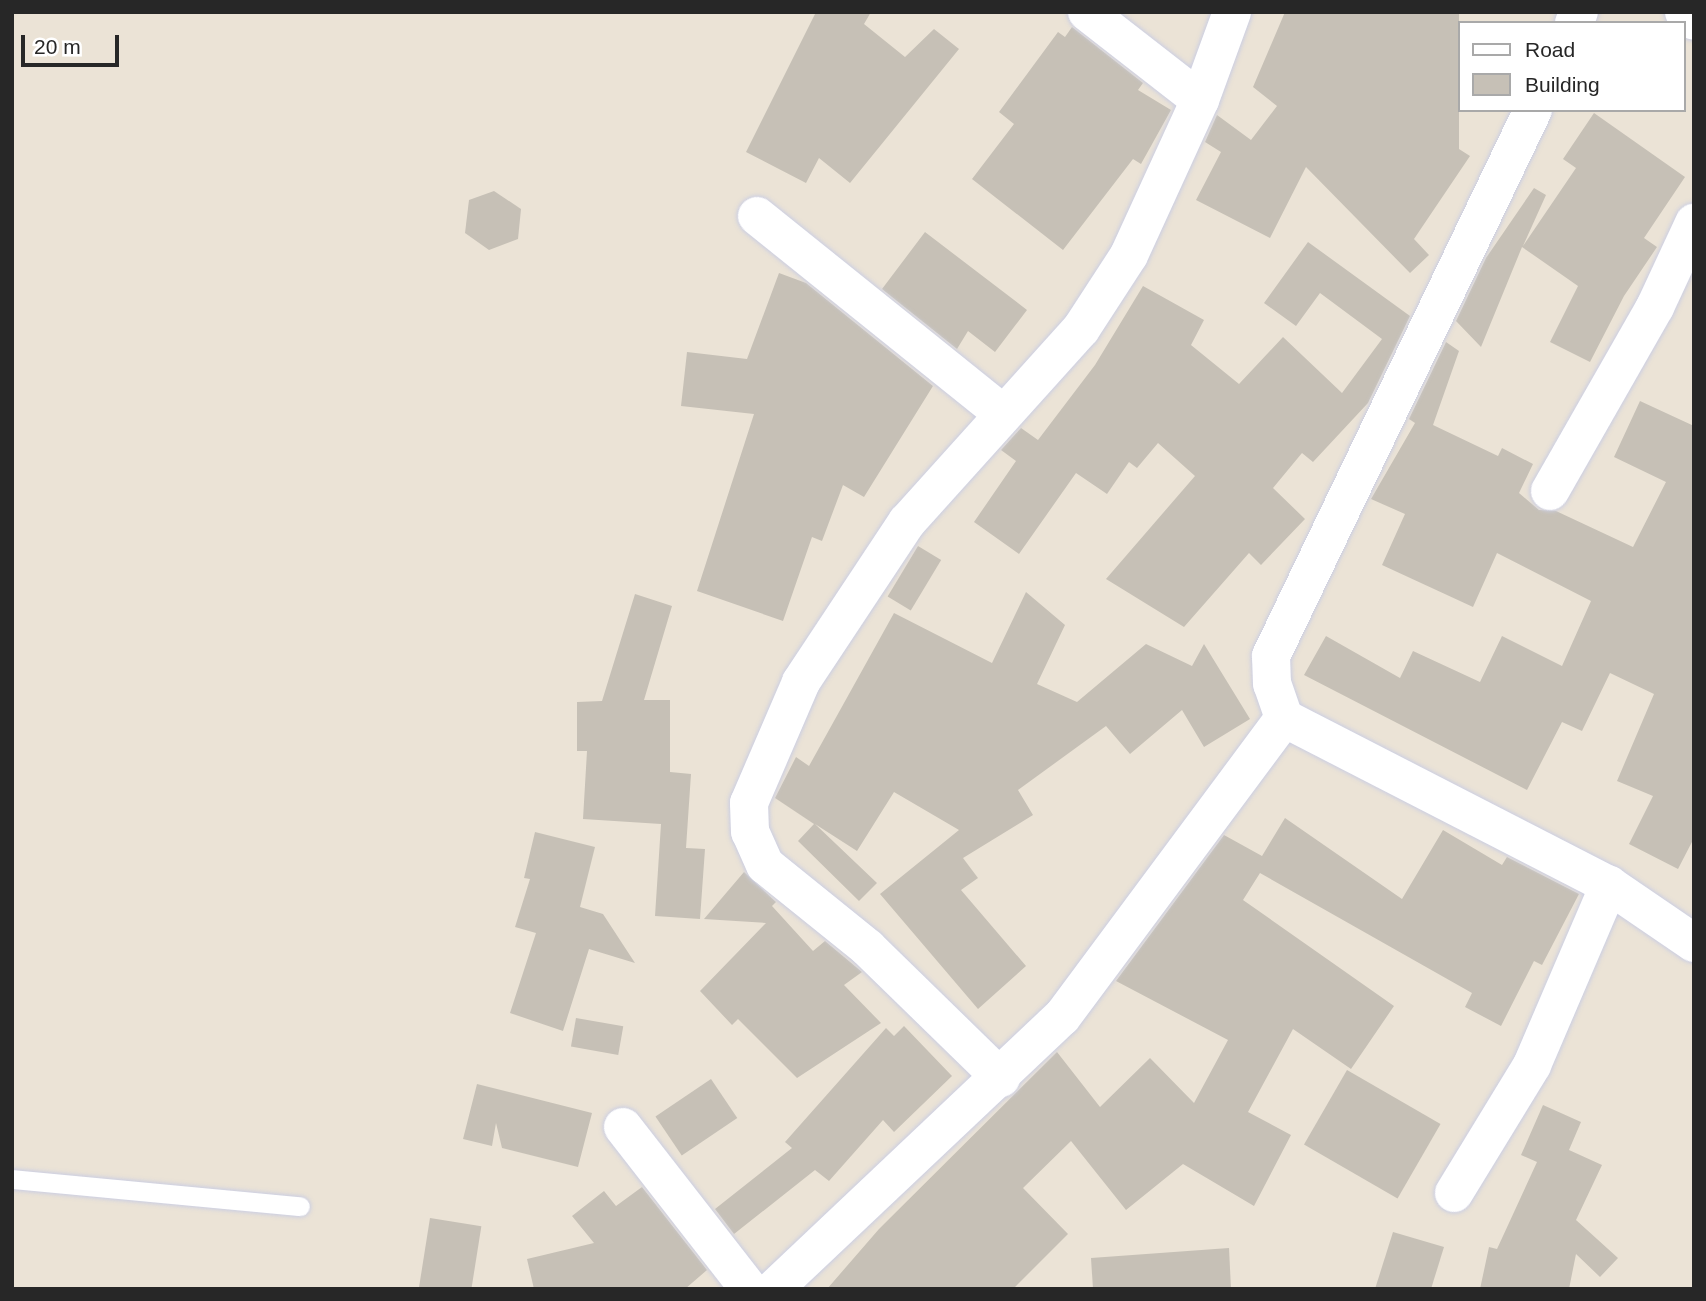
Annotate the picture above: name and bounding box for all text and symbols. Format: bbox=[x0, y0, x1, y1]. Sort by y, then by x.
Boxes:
scale bar bbox=[24, 21, 122, 65]
legend bbox=[1458, 21, 1685, 112]
text: 20 m bbox=[34, 35, 81, 58]
text: Road bbox=[1525, 38, 1575, 61]
text: Building bbox=[1525, 73, 1600, 96]

